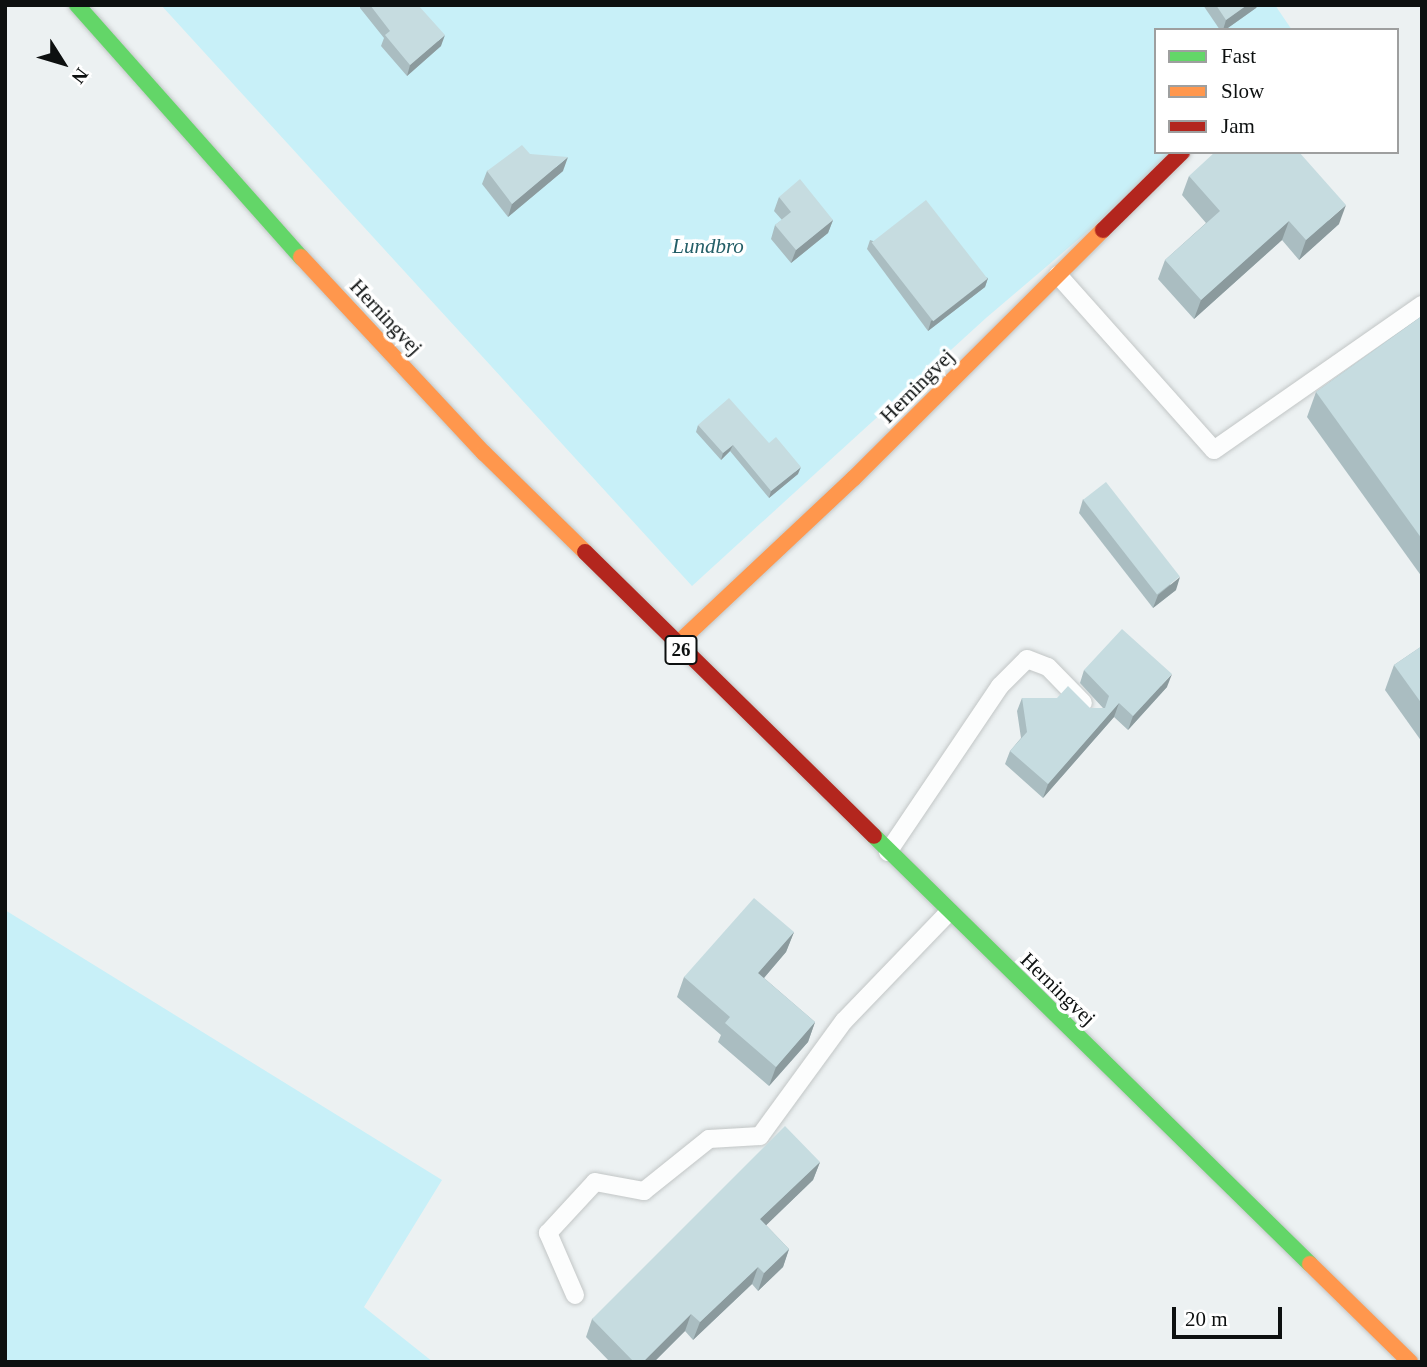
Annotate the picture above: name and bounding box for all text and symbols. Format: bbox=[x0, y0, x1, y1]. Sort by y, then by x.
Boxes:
north arrow bbox=[28, 28, 98, 98]
legend bbox=[1154, 28, 1399, 154]
text: Fast bbox=[1221, 44, 1256, 68]
text: N bbox=[68, 64, 93, 88]
text: Slow bbox=[1221, 79, 1264, 103]
text: Jam bbox=[1221, 114, 1255, 138]
park label: Lundbro bbox=[672, 233, 744, 259]
street label: Herningvej bbox=[345, 274, 427, 360]
street label: Herningvej bbox=[875, 344, 959, 428]
road number: 26 bbox=[664, 635, 698, 666]
street label: Herningvej bbox=[1015, 947, 1101, 1031]
scale bar bbox=[1175, 1294, 1285, 1338]
text: 20 m bbox=[1185, 1307, 1228, 1331]

